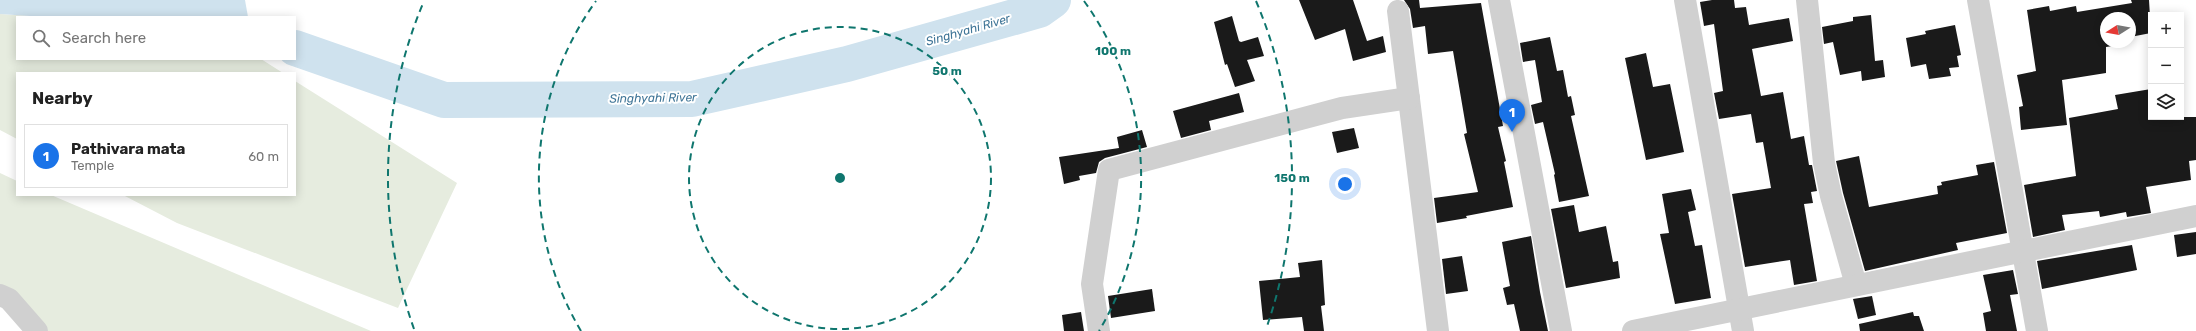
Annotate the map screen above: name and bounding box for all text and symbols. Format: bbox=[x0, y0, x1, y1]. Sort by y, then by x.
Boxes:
water label: Singhyahi River bbox=[924, 11, 1012, 49]
north arrow bbox=[2100, 12, 2136, 48]
map controls bbox=[2148, 12, 2184, 120]
button: + bbox=[2148, 12, 2184, 48]
search box bbox=[16, 16, 296, 60]
icon: search bbox=[30, 27, 52, 49]
text: Search here bbox=[62, 29, 146, 47]
text: 100 m bbox=[1095, 44, 1131, 58]
button: − bbox=[2148, 48, 2184, 84]
text: 50 m bbox=[932, 64, 962, 78]
button: layers bbox=[2148, 84, 2184, 120]
text: Nearby bbox=[32, 88, 93, 108]
water label: Singhyahi River bbox=[609, 90, 697, 106]
pin: 1 bbox=[1499, 99, 1525, 132]
text: Pathivara mata bbox=[71, 140, 185, 158]
text: 1 bbox=[43, 149, 49, 164]
text: 60 m bbox=[248, 149, 279, 164]
text: Temple bbox=[71, 158, 114, 173]
centre of rings bbox=[833, 171, 847, 185]
text: 150 m bbox=[1274, 171, 1310, 185]
your location bbox=[1335, 174, 1355, 194]

